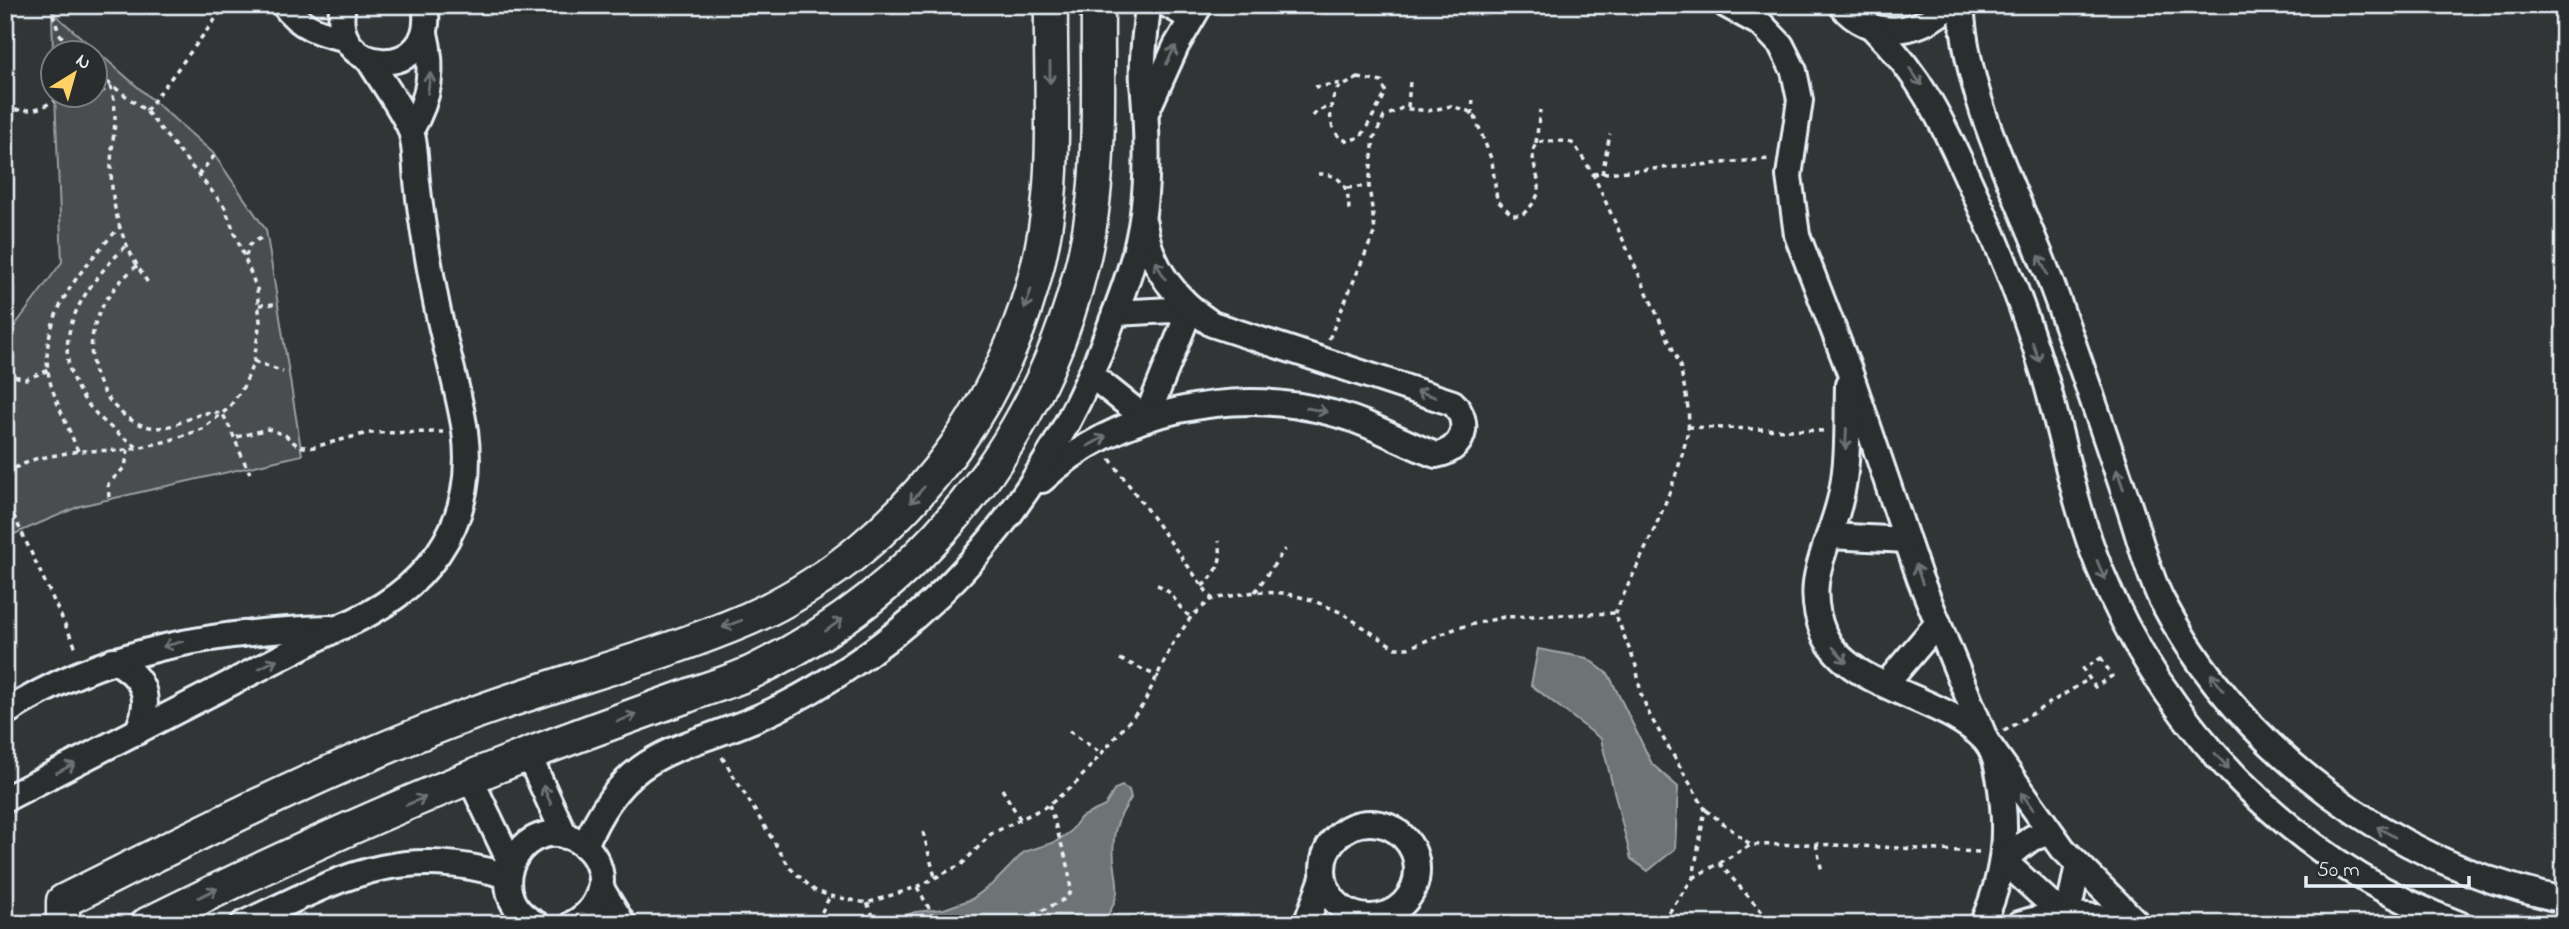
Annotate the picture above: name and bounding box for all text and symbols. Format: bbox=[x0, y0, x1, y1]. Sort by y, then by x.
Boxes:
north arrow bbox=[38, 38, 108, 108]
one-way arrow bbox=[1164, 45, 1178, 66]
text: N bbox=[69, 48, 96, 77]
one-way arrow bbox=[1043, 62, 1057, 85]
one-way arrow bbox=[1909, 67, 1923, 86]
one-way arrow bbox=[423, 72, 436, 95]
one-way arrow bbox=[2036, 254, 2049, 276]
one-way arrow bbox=[1153, 261, 1167, 281]
one-way arrow bbox=[1021, 287, 1033, 309]
one-way arrow bbox=[2031, 341, 2043, 363]
one-way arrow bbox=[1416, 387, 1438, 399]
one-way arrow bbox=[1305, 403, 1328, 417]
one-way arrow bbox=[1840, 427, 1853, 450]
one-way arrow bbox=[1086, 434, 1106, 448]
one-way arrow bbox=[2112, 468, 2125, 490]
one-way arrow bbox=[909, 485, 925, 503]
one-way arrow bbox=[2095, 559, 2108, 581]
one-way arrow bbox=[1912, 564, 1924, 586]
one-way arrow bbox=[824, 618, 843, 632]
one-way arrow bbox=[722, 619, 744, 632]
one-way arrow bbox=[162, 638, 185, 651]
one-way arrow bbox=[1832, 646, 1848, 664]
one-way arrow bbox=[258, 656, 278, 670]
one-way arrow bbox=[2210, 673, 2224, 692]
one-way arrow bbox=[616, 710, 638, 723]
one-way arrow bbox=[2214, 752, 2230, 770]
one-way arrow bbox=[55, 760, 76, 774]
one-way arrow bbox=[539, 785, 553, 806]
one-way arrow bbox=[2019, 792, 2034, 811]
one-way arrow bbox=[404, 794, 426, 807]
one-way arrow bbox=[2377, 825, 2397, 839]
scale bar bbox=[2306, 845, 2469, 889]
text: 50 m bbox=[2317, 856, 2360, 886]
one-way arrow bbox=[197, 886, 218, 900]

